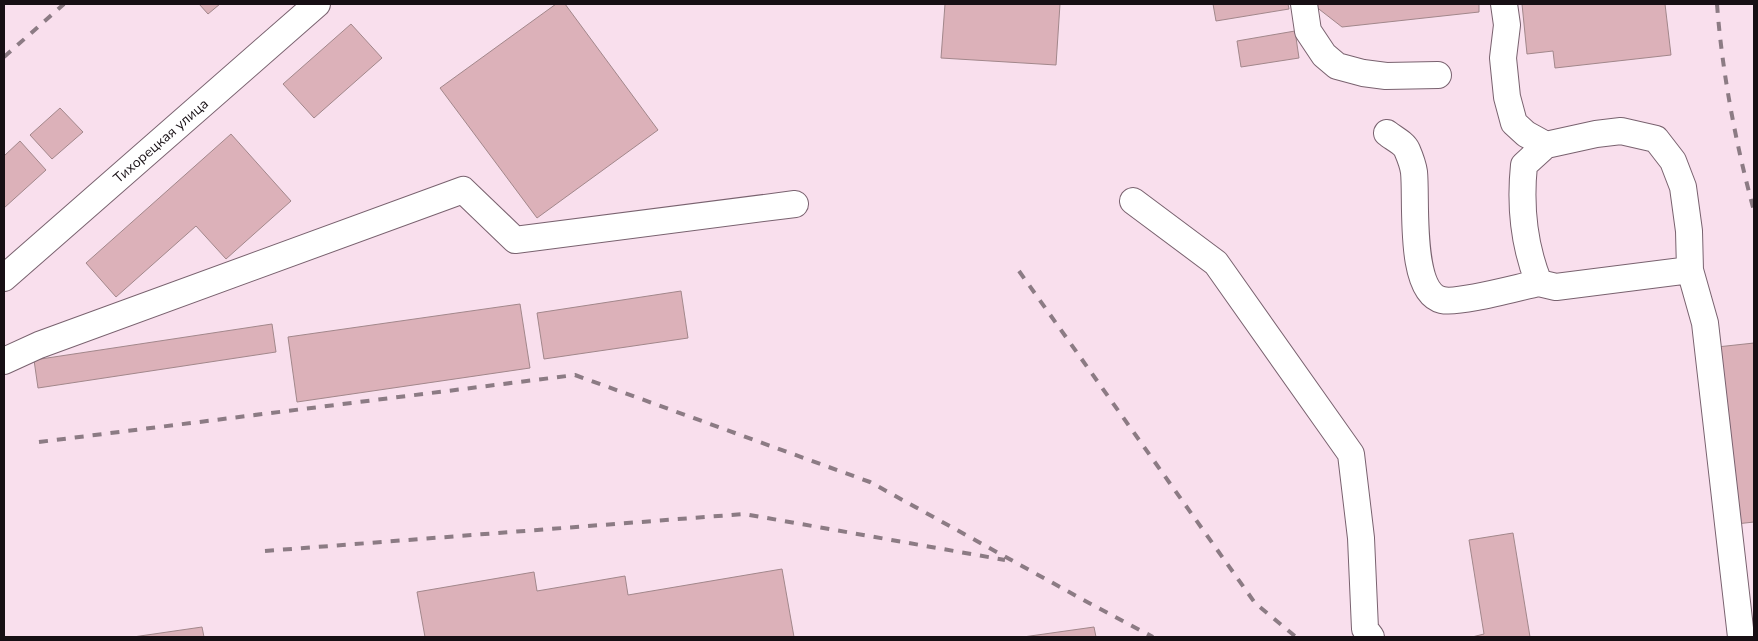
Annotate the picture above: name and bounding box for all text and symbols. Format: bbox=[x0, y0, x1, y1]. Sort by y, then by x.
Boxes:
street label: Тихорецкая улица bbox=[109, 94, 213, 188]

